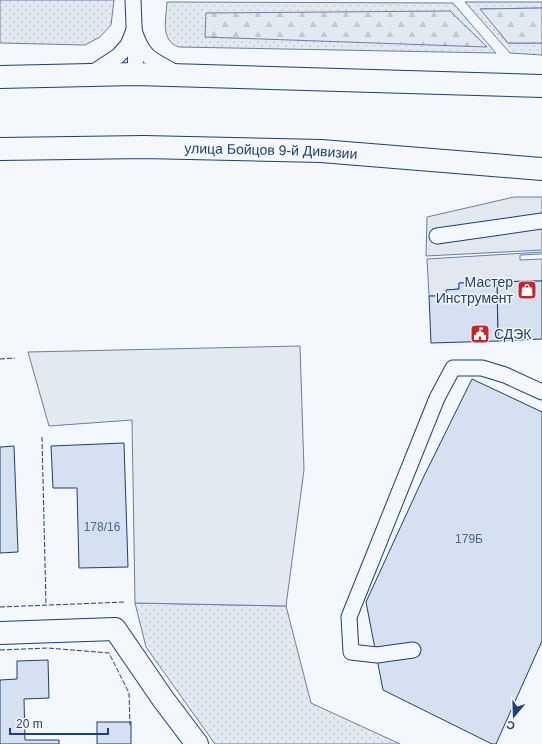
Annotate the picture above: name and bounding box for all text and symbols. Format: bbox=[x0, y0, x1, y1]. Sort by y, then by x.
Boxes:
street label: улица Бойцов 9-й Дивизии bbox=[184, 140, 358, 162]
place label: Мастер Инструмент bbox=[436, 274, 514, 306]
shop icon: Мастер Инструмент bbox=[516, 279, 538, 301]
public building icon: СДЭК bbox=[469, 323, 491, 345]
place label: СДЭК bbox=[494, 326, 532, 342]
house number: 178/16 bbox=[84, 520, 121, 534]
house number: 179Б bbox=[455, 532, 483, 546]
north arrow bbox=[494, 696, 534, 736]
scale bar bbox=[10, 710, 108, 736]
text: 20 m bbox=[16, 717, 43, 731]
text: С bbox=[505, 718, 516, 732]

